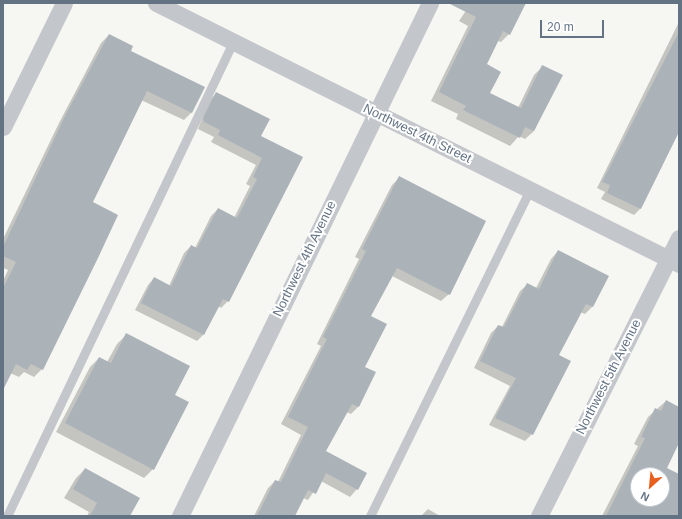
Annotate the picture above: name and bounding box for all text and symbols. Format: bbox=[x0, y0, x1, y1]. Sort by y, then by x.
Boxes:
scale bar bbox=[542, 12, 606, 38]
text: 20 m bbox=[547, 20, 574, 34]
street label: Northwest 4th Street bbox=[360, 101, 474, 167]
street label: Northwest 4th Avenue bbox=[270, 198, 340, 320]
street label: Northwest 5th Avenue bbox=[573, 317, 645, 437]
north arrow bbox=[630, 467, 670, 507]
text: N bbox=[639, 490, 651, 504]

